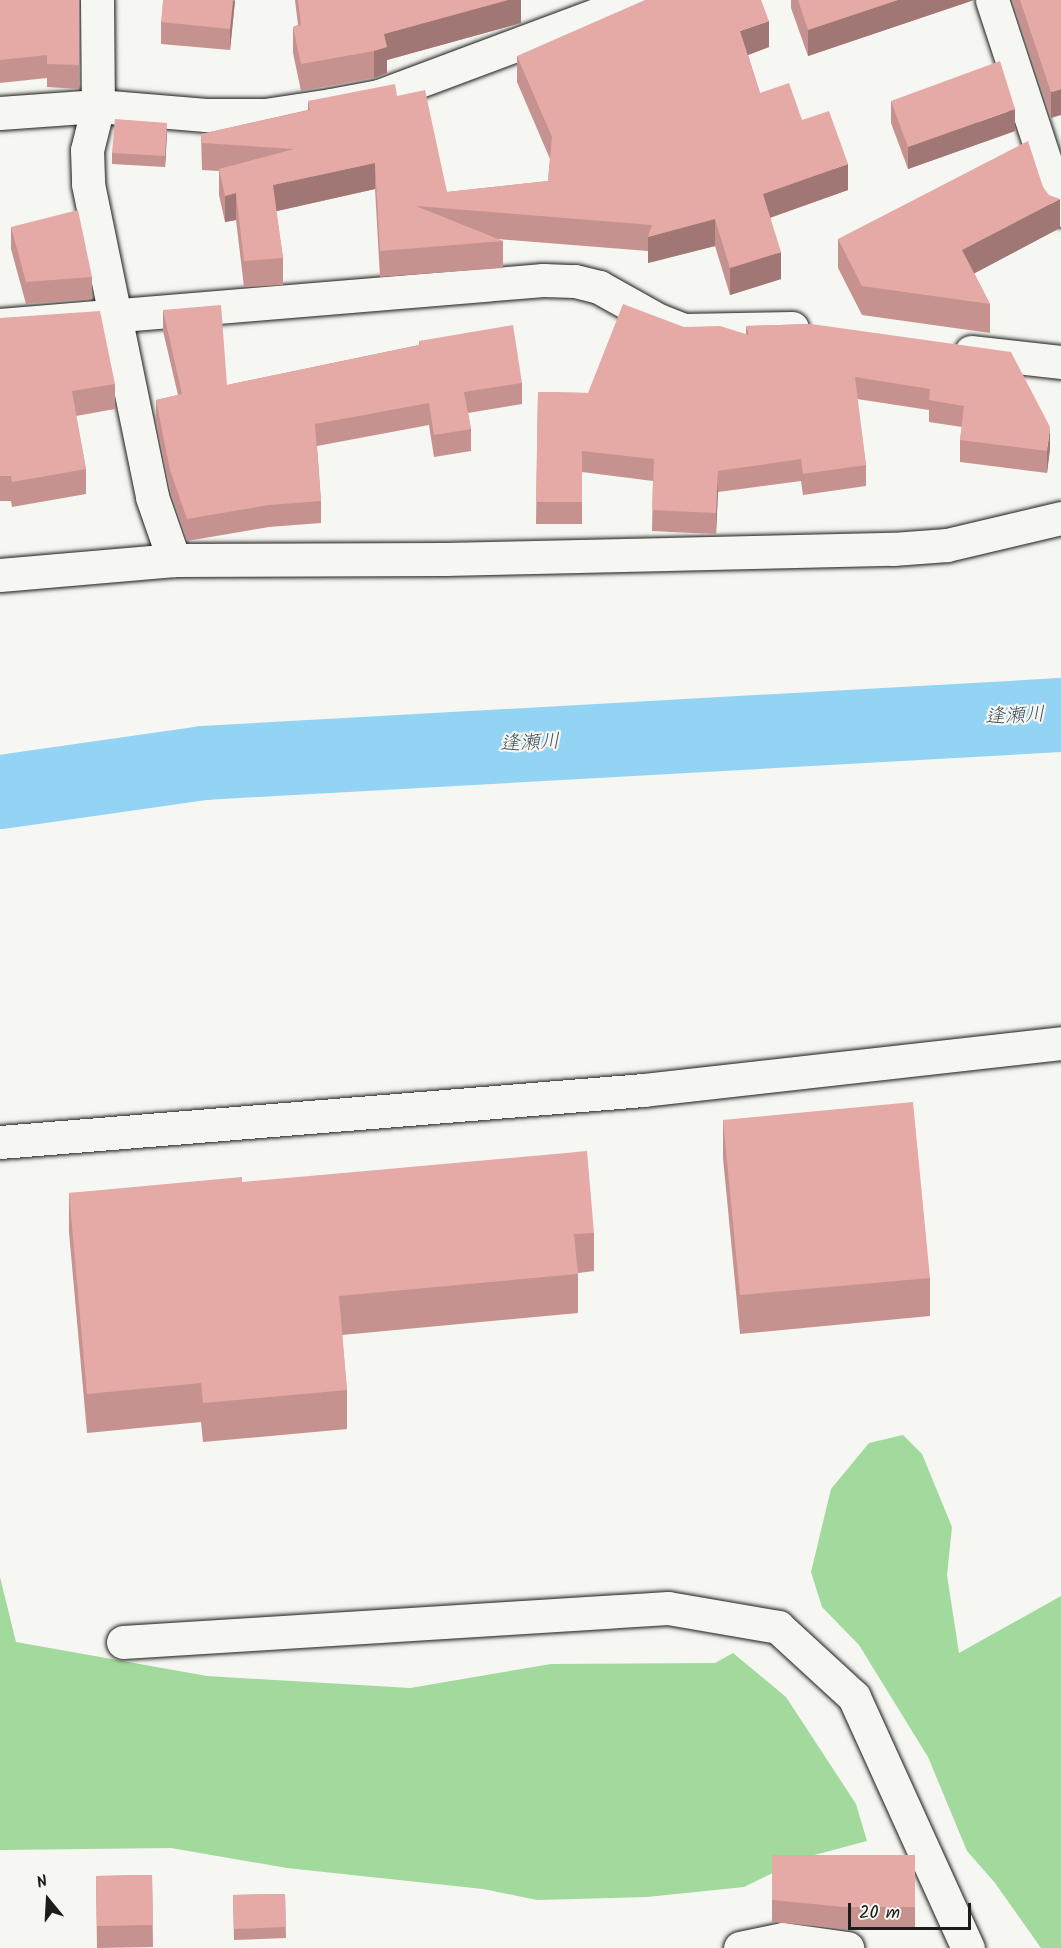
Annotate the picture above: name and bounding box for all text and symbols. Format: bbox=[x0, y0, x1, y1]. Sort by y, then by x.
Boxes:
water label: 逢瀬川 bbox=[984, 703, 1046, 731]
water label: 逢瀬川 bbox=[499, 730, 561, 758]
text: N bbox=[34, 1869, 51, 1896]
north arrow bbox=[18, 1870, 78, 1930]
scale bar bbox=[851, 1891, 974, 1929]
text: 20 m bbox=[859, 1899, 900, 1928]

